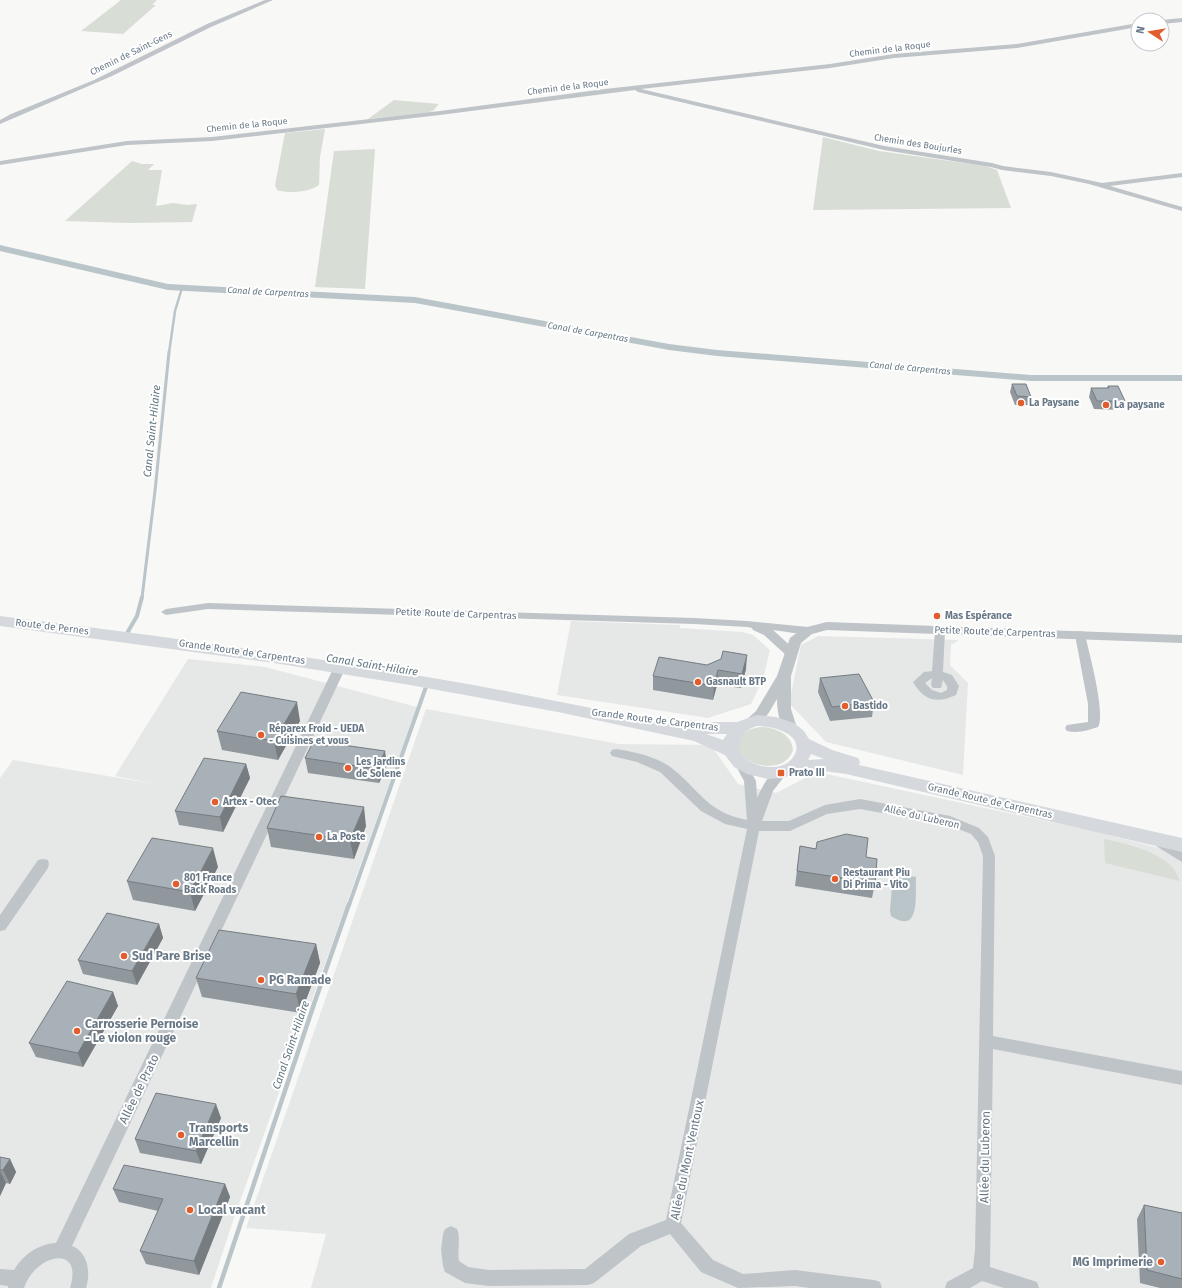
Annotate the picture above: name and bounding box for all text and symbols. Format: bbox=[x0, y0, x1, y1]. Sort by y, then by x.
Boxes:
north arrow bbox=[1130, 12, 1170, 52]
text: N bbox=[1134, 25, 1148, 35]
street label: Chemin de Saint-Gens bbox=[88, 29, 174, 77]
street label: Chemin de la Roque bbox=[849, 39, 931, 59]
street label: Chemin de la Roque bbox=[527, 77, 609, 97]
street label: Chemin de la Roque bbox=[206, 116, 288, 134]
street label: Chemin des Boujurles bbox=[873, 132, 963, 156]
water label: Canal de Carpentras bbox=[227, 285, 309, 299]
water label: Canal de Carpentras bbox=[547, 320, 629, 344]
water label: Canal de Carpentras bbox=[869, 359, 951, 377]
water label: Canal Saint-Hilaire bbox=[141, 384, 163, 478]
place label: La Paysane bbox=[1029, 397, 1080, 409]
marker: La Paysane bbox=[1016, 398, 1026, 408]
place label: La paysane bbox=[1114, 399, 1165, 411]
marker: La paysane bbox=[1101, 400, 1111, 410]
street label: Petite Route de Carpentras bbox=[395, 606, 517, 622]
place label: Mas Espérance bbox=[945, 609, 1012, 622]
marker: Mas Espérance bbox=[932, 611, 942, 621]
street label: Route de Pernes bbox=[15, 617, 90, 638]
street label: Petite Route de Carpentras bbox=[934, 624, 1056, 640]
street label: Grande Route de Carpentras bbox=[178, 637, 306, 667]
water label: Canal Saint-Hilaire bbox=[325, 651, 419, 679]
place label: Gasnault BTP bbox=[706, 676, 766, 688]
marker: Gasnault BTP bbox=[693, 677, 703, 687]
place label: Bastido bbox=[853, 700, 888, 712]
marker: Bastido bbox=[840, 701, 850, 711]
street label: Grande Route de Carpentras bbox=[591, 706, 719, 734]
place label: Réparex Froid - UEDA - Cuisines et vous bbox=[269, 722, 365, 747]
marker: Réparex Froid - UEDA - Cuisines et vous bbox=[256, 730, 266, 740]
place label: Les Jardins de Solene bbox=[356, 756, 406, 780]
marker: Les Jardins de Solene bbox=[343, 763, 353, 773]
place label: Prato III bbox=[789, 767, 825, 779]
marker: Prato III bbox=[776, 768, 786, 778]
street label: Grande Route de Carpentras bbox=[926, 781, 1054, 821]
place label: Artex - Otec bbox=[222, 796, 277, 808]
marker: Artex - Otec bbox=[210, 797, 220, 807]
street label: Allée du Luberon bbox=[883, 803, 961, 831]
place label: La Poste bbox=[327, 831, 366, 843]
marker: La Poste bbox=[314, 832, 324, 842]
place label: Restaurant Piu Di Prima - Vito bbox=[843, 867, 910, 891]
place label: 801 France Back Roads bbox=[184, 872, 237, 896]
marker: Restaurant Piu Di Prima - Vito bbox=[830, 874, 840, 884]
marker: 801 France Back Roads bbox=[171, 879, 181, 889]
place label: Sud Pare Brise bbox=[132, 949, 211, 963]
marker: Sud Pare Brise bbox=[119, 951, 129, 961]
place label: PG Ramade bbox=[269, 973, 332, 987]
marker: PG Ramade bbox=[256, 975, 266, 985]
water label: Canal Saint-Hilaire bbox=[270, 999, 312, 1091]
place label: Carrosserie Pernoise - Le violon rouge bbox=[85, 1017, 199, 1045]
marker: Carrosserie Pernoise - Le violon rouge bbox=[72, 1026, 82, 1036]
street label: Allée de Prato bbox=[116, 1052, 162, 1126]
street label: Allée du Mont Ventoux bbox=[667, 1099, 707, 1221]
street label: Allée du Luberon bbox=[977, 1111, 993, 1203]
place label: Transports Marcellin bbox=[189, 1121, 248, 1149]
marker: Transports Marcellin bbox=[176, 1130, 186, 1140]
place label: Local vacant bbox=[198, 1203, 266, 1217]
marker: Local vacant bbox=[185, 1205, 195, 1215]
place label: MG Imprimerie bbox=[1073, 1255, 1153, 1269]
marker: MG Imprimerie bbox=[1156, 1257, 1166, 1267]

